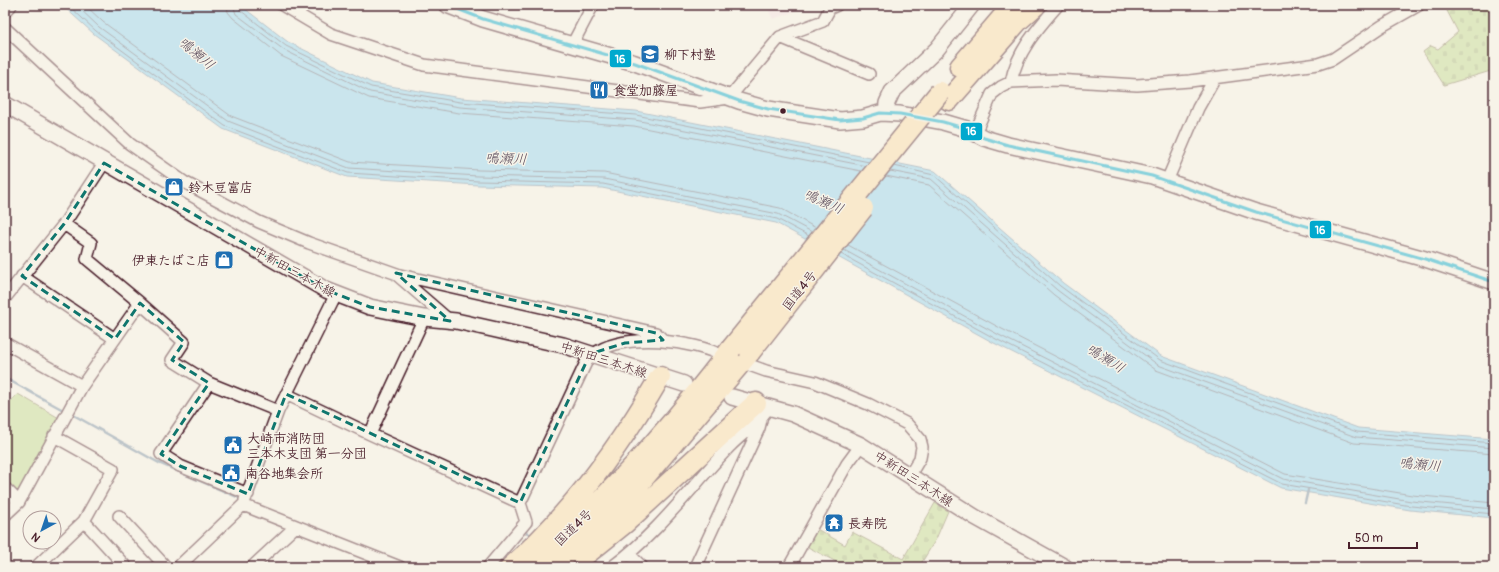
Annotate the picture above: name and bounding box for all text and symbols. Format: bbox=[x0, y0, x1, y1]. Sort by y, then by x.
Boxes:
water label: 鳴瀬川 bbox=[175, 33, 218, 74]
school or university icon: 柳下村塾 bbox=[639, 43, 661, 65]
place label: 柳下村塾 bbox=[664, 47, 716, 63]
line badge: 16 bbox=[609, 49, 632, 68]
text: 16 bbox=[615, 53, 626, 66]
restaurant icon: 食堂加藤屋 bbox=[588, 79, 610, 101]
place label: 食堂加藤屋 bbox=[613, 83, 678, 99]
unlabelled marker bbox=[778, 106, 788, 116]
line badge: 16 bbox=[960, 122, 983, 141]
text: 16 bbox=[966, 125, 977, 138]
water label: 鳴瀬川 bbox=[485, 149, 527, 168]
shop icon: 鈴木豆富店 bbox=[163, 176, 185, 198]
place label: 鈴木豆富店 bbox=[188, 180, 253, 196]
water label: 鳴瀬川 bbox=[801, 185, 846, 218]
line badge: 16 bbox=[1309, 220, 1332, 239]
text: 16 bbox=[1315, 224, 1326, 237]
street label: 中新田三本木線 bbox=[251, 243, 339, 301]
shop icon: 伊東たばこ店 bbox=[213, 249, 235, 271]
place label: 伊東たばこ店 bbox=[132, 253, 210, 269]
street label: 国道4号 bbox=[779, 267, 820, 314]
street label: 中新田三本木線 bbox=[558, 338, 650, 382]
water label: 鳴瀬川 bbox=[1083, 340, 1128, 377]
place label: 大崎市消防団 三本木支団 第一分団 bbox=[247, 431, 367, 462]
public building icon: 大崎市消防団 三本木支団 第一分団 bbox=[222, 434, 244, 456]
street label: 中新田三本木線 bbox=[871, 447, 957, 511]
water label: 鳴瀬川 bbox=[1398, 454, 1442, 475]
public building icon: 南谷地集会所 bbox=[220, 462, 242, 484]
place label: 南谷地集会所 bbox=[245, 466, 323, 482]
street label: 国道4号 bbox=[551, 506, 596, 550]
north arrow bbox=[22, 510, 62, 550]
temple icon: 長寿院 bbox=[823, 512, 845, 534]
place label: 長寿院 bbox=[848, 516, 887, 532]
scale bar bbox=[1349, 524, 1417, 550]
text: N bbox=[28, 530, 43, 545]
text: 50 m bbox=[1355, 531, 1383, 546]

